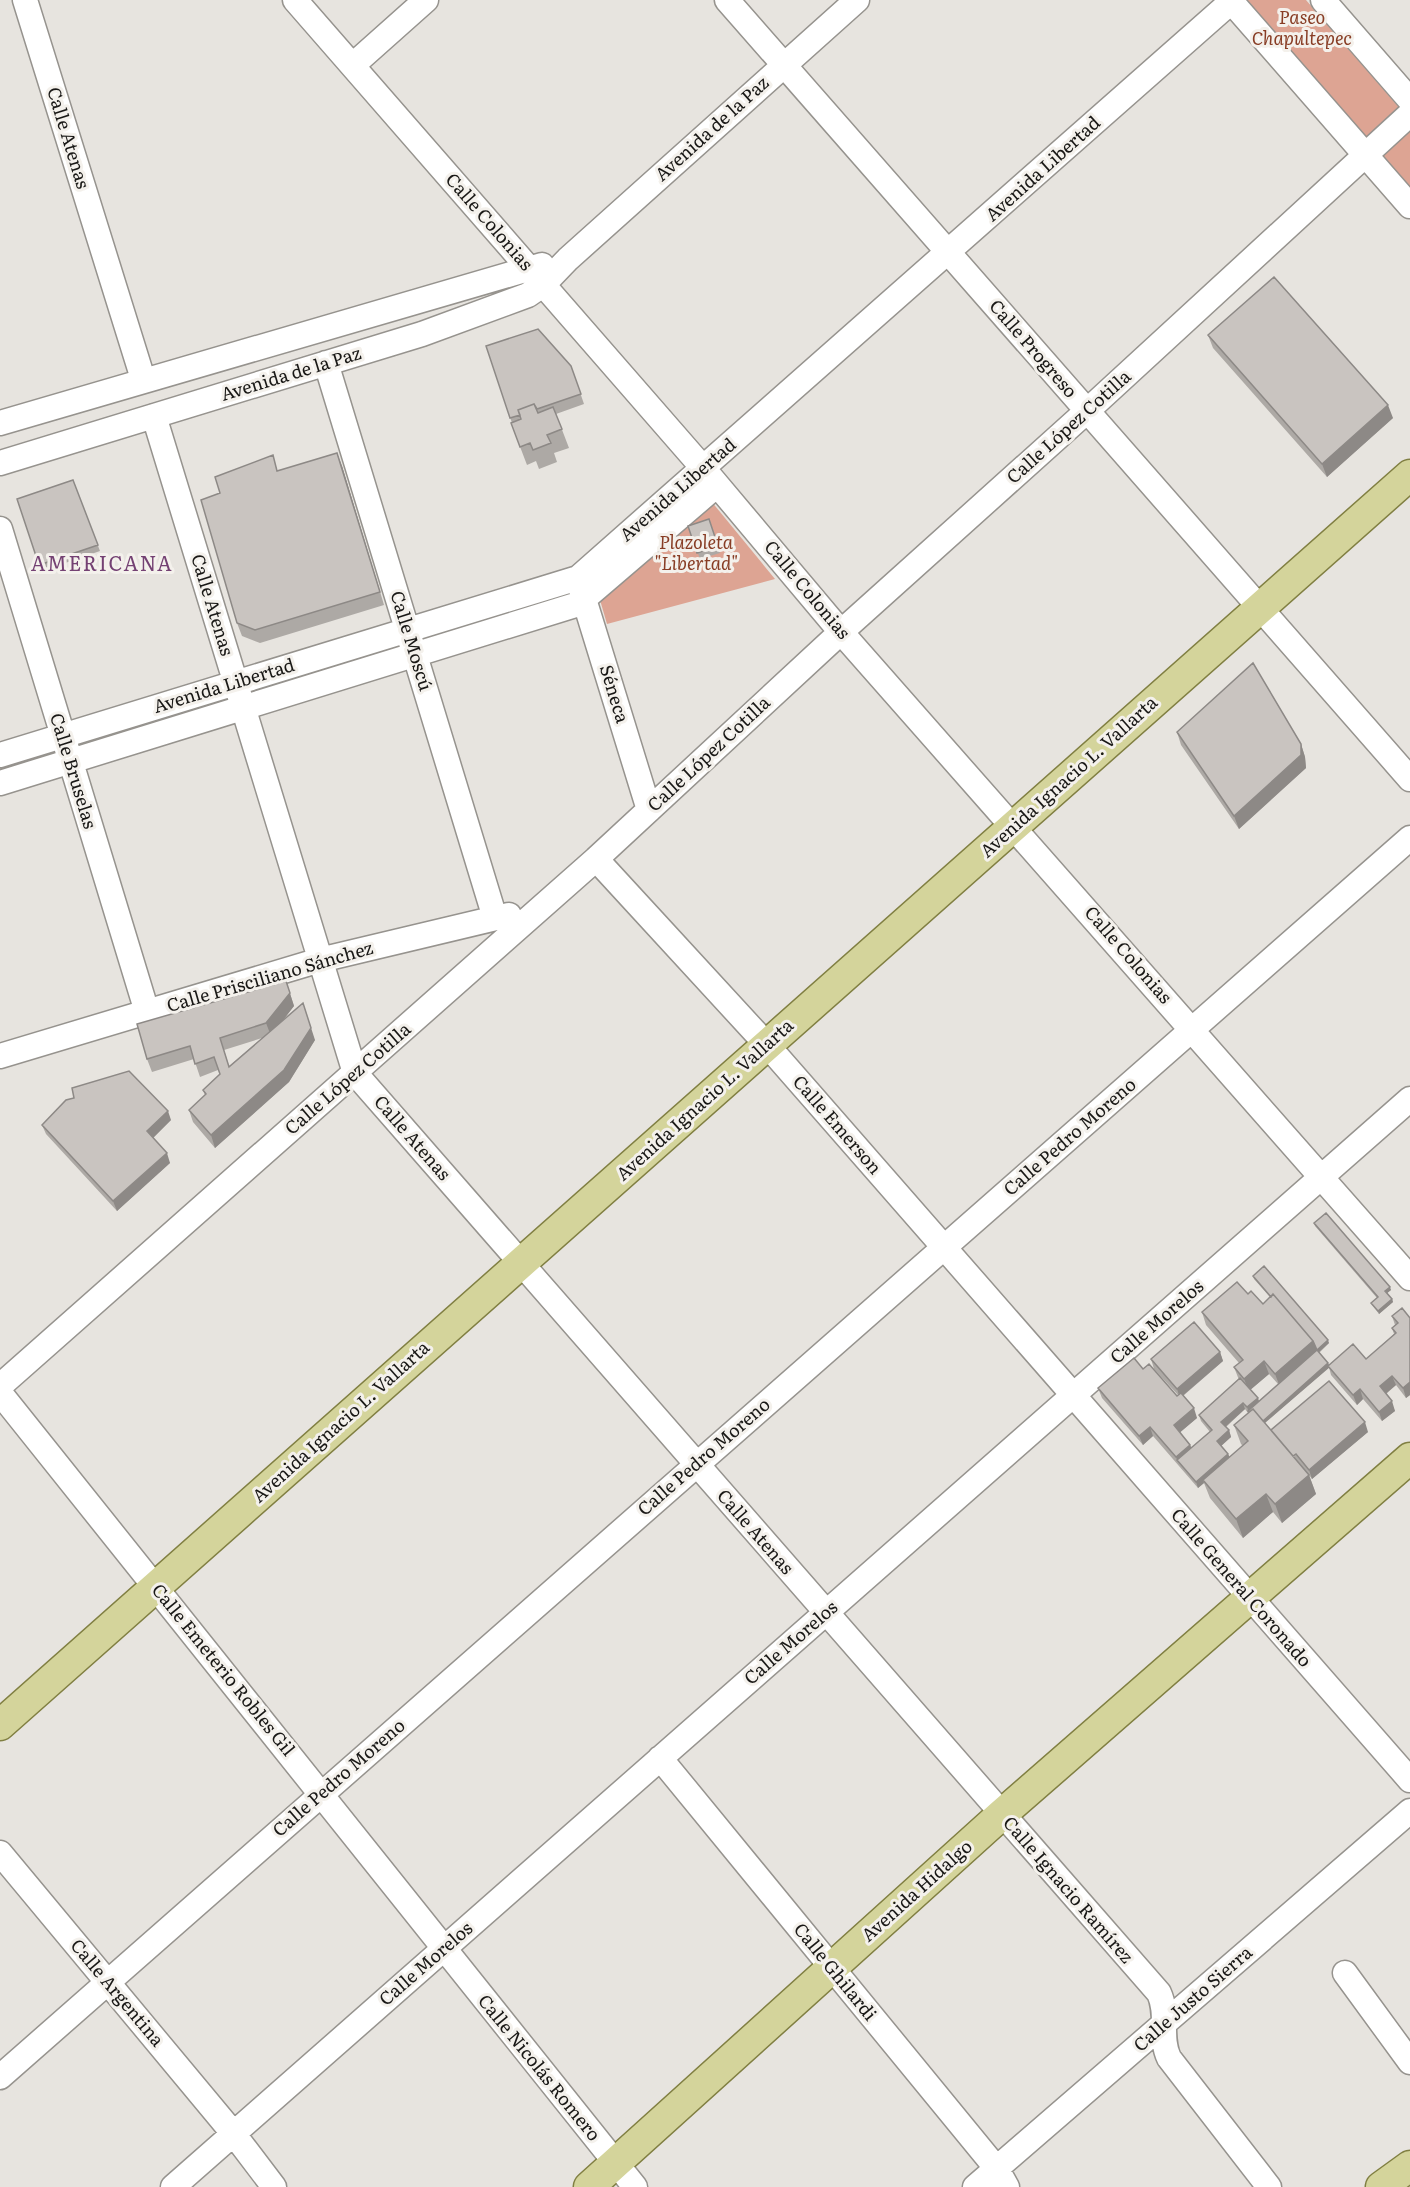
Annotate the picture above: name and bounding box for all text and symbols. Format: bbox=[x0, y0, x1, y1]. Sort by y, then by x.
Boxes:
park label: Paseo Chapultepec bbox=[1252, 3, 1352, 51]
street label: Avenida de la Paz bbox=[648, 69, 774, 187]
street label: Calle Atenas bbox=[41, 83, 98, 192]
street label: Avenida Libertad bbox=[978, 109, 1106, 227]
street label: Calle Colonias bbox=[440, 166, 540, 276]
street label: Calle Progreso bbox=[984, 293, 1085, 403]
street label: Avenida de la Paz bbox=[217, 338, 364, 407]
street label: Calle López Cotilla bbox=[1000, 362, 1136, 489]
street label: Avenida Libertad bbox=[613, 431, 741, 547]
park label: Plazoleta "Libertad" bbox=[654, 528, 738, 576]
street label: Calle Colonias bbox=[759, 534, 858, 644]
district label: AMERICANA bbox=[31, 547, 173, 577]
street label: Calle Atenas bbox=[185, 550, 242, 659]
street label: Calle Moscú bbox=[384, 587, 440, 694]
street label: Avenida Libertad bbox=[150, 650, 298, 719]
street label: Séneca bbox=[594, 661, 637, 726]
street label: Calle López Cotilla bbox=[640, 688, 776, 817]
street label: Avenida Ignacio L. Vallarta bbox=[973, 688, 1163, 863]
street label: Calle Bruselas bbox=[44, 709, 105, 832]
street label: Calle Colonias bbox=[1079, 899, 1179, 1009]
street label: Calle Prisciliano Sánchez bbox=[163, 933, 376, 1018]
street label: Avenida Ignacio L. Vallarta bbox=[609, 1011, 799, 1186]
street label: Calle López Cotilla bbox=[278, 1015, 416, 1140]
street label: Calle Emerson bbox=[787, 1068, 889, 1180]
street label: Calle Pedro Moreno bbox=[997, 1070, 1141, 1201]
street label: Calle Atenas bbox=[368, 1088, 458, 1186]
street label: Calle Morelos bbox=[1103, 1272, 1209, 1369]
street label: Avenida Ignacio L. Vallarta bbox=[245, 1333, 435, 1508]
street label: Calle Pedro Moreno bbox=[631, 1390, 775, 1521]
street label: Calle Atenas bbox=[711, 1482, 801, 1580]
street label: Calle General Coronado bbox=[1165, 1502, 1319, 1672]
street label: Calle Emeterio Robles Gil bbox=[146, 1577, 302, 1761]
street label: Calle Morelos bbox=[737, 1593, 843, 1690]
street label: Calle Pedro Moreno bbox=[266, 1711, 410, 1842]
street label: Calle Ignacio Ramírez bbox=[998, 1810, 1141, 1969]
street label: Avenida Hidalgo bbox=[854, 1833, 978, 1947]
street label: Calle Morelos bbox=[372, 1914, 478, 2011]
street label: Calle Ghilardi bbox=[788, 1916, 884, 2026]
street label: Calle Argentina bbox=[65, 1932, 172, 2052]
street label: Calle Justo Sierra bbox=[1127, 1938, 1258, 2057]
street label: Calle Nicolás Romero bbox=[472, 1988, 608, 2146]

